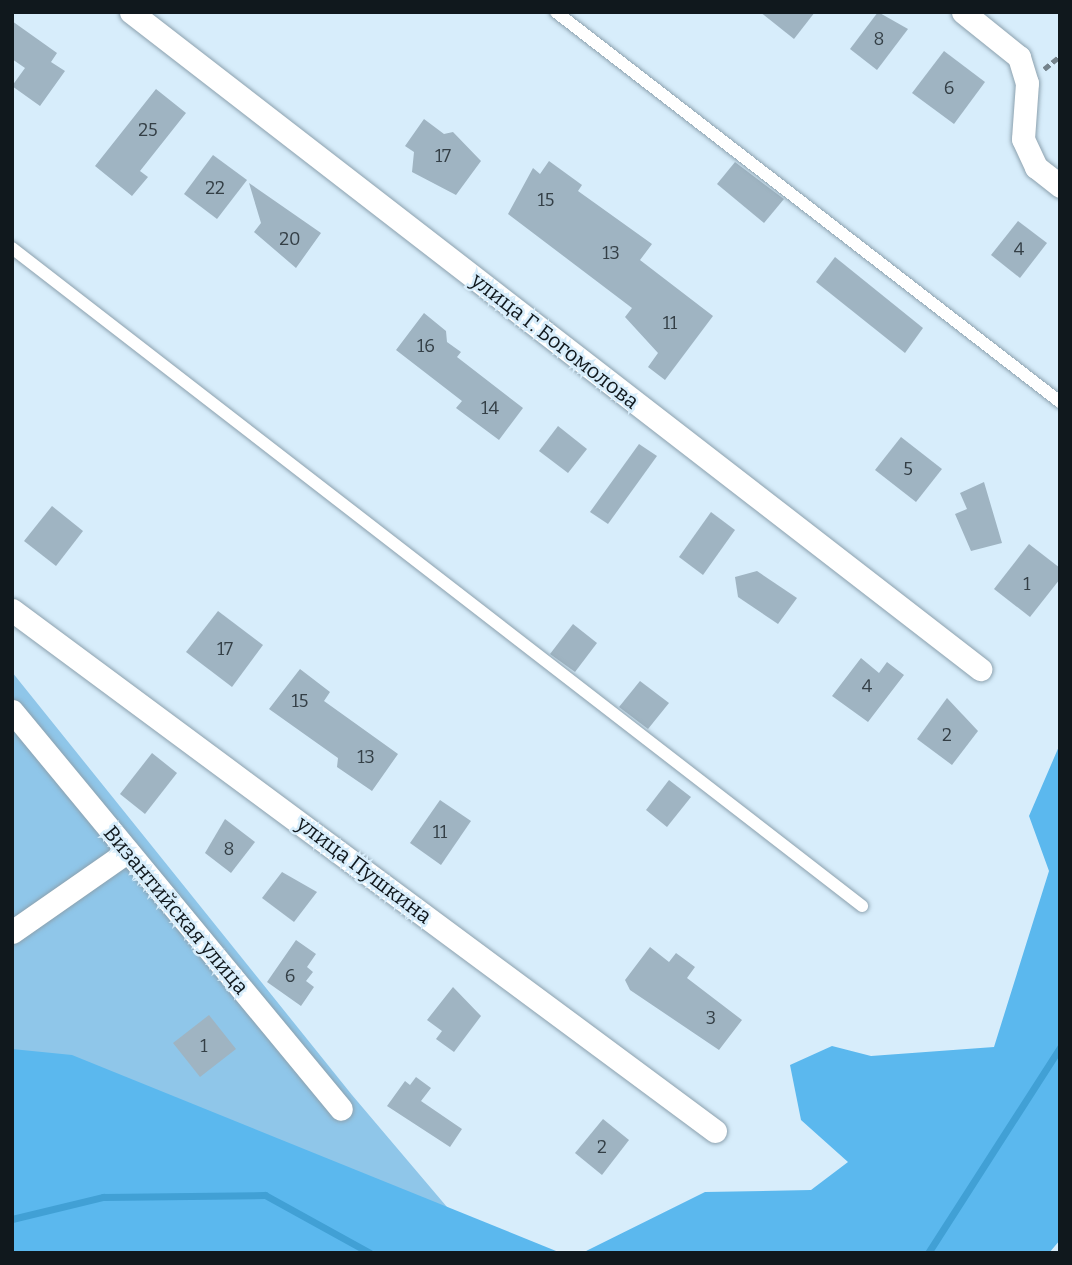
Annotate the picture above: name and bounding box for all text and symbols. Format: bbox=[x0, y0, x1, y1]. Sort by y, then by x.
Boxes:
house number: 8 bbox=[874, 28, 884, 50]
house number: 6 bbox=[944, 77, 954, 99]
house number: 25 bbox=[138, 119, 158, 141]
house number: 17 bbox=[435, 145, 451, 167]
house number: 22 bbox=[205, 177, 225, 199]
house number: 15 bbox=[538, 189, 554, 211]
house number: 20 bbox=[279, 228, 301, 250]
house number: 4 bbox=[1014, 238, 1024, 260]
house number: 13 bbox=[602, 242, 620, 264]
street label: улица Г. Богомолова bbox=[466, 268, 644, 414]
house number: 11 bbox=[663, 312, 677, 334]
house number: 16 bbox=[417, 335, 435, 357]
house number: 14 bbox=[481, 397, 499, 419]
house number: 5 bbox=[903, 458, 913, 480]
house number: 1 bbox=[1023, 573, 1031, 595]
house number: 17 bbox=[217, 638, 233, 660]
house number: 4 bbox=[862, 675, 872, 697]
house number: 15 bbox=[292, 690, 308, 712]
house number: 2 bbox=[942, 724, 952, 746]
house number: 13 bbox=[357, 746, 375, 768]
street label: улица Пушкина bbox=[291, 811, 437, 929]
street label: Византийская улица bbox=[98, 821, 254, 999]
house number: 11 bbox=[433, 821, 447, 843]
house number: 8 bbox=[224, 838, 234, 860]
house number: 6 bbox=[285, 965, 295, 987]
house number: 3 bbox=[706, 1007, 716, 1029]
house number: 1 bbox=[200, 1035, 208, 1057]
house number: 2 bbox=[597, 1136, 607, 1158]

